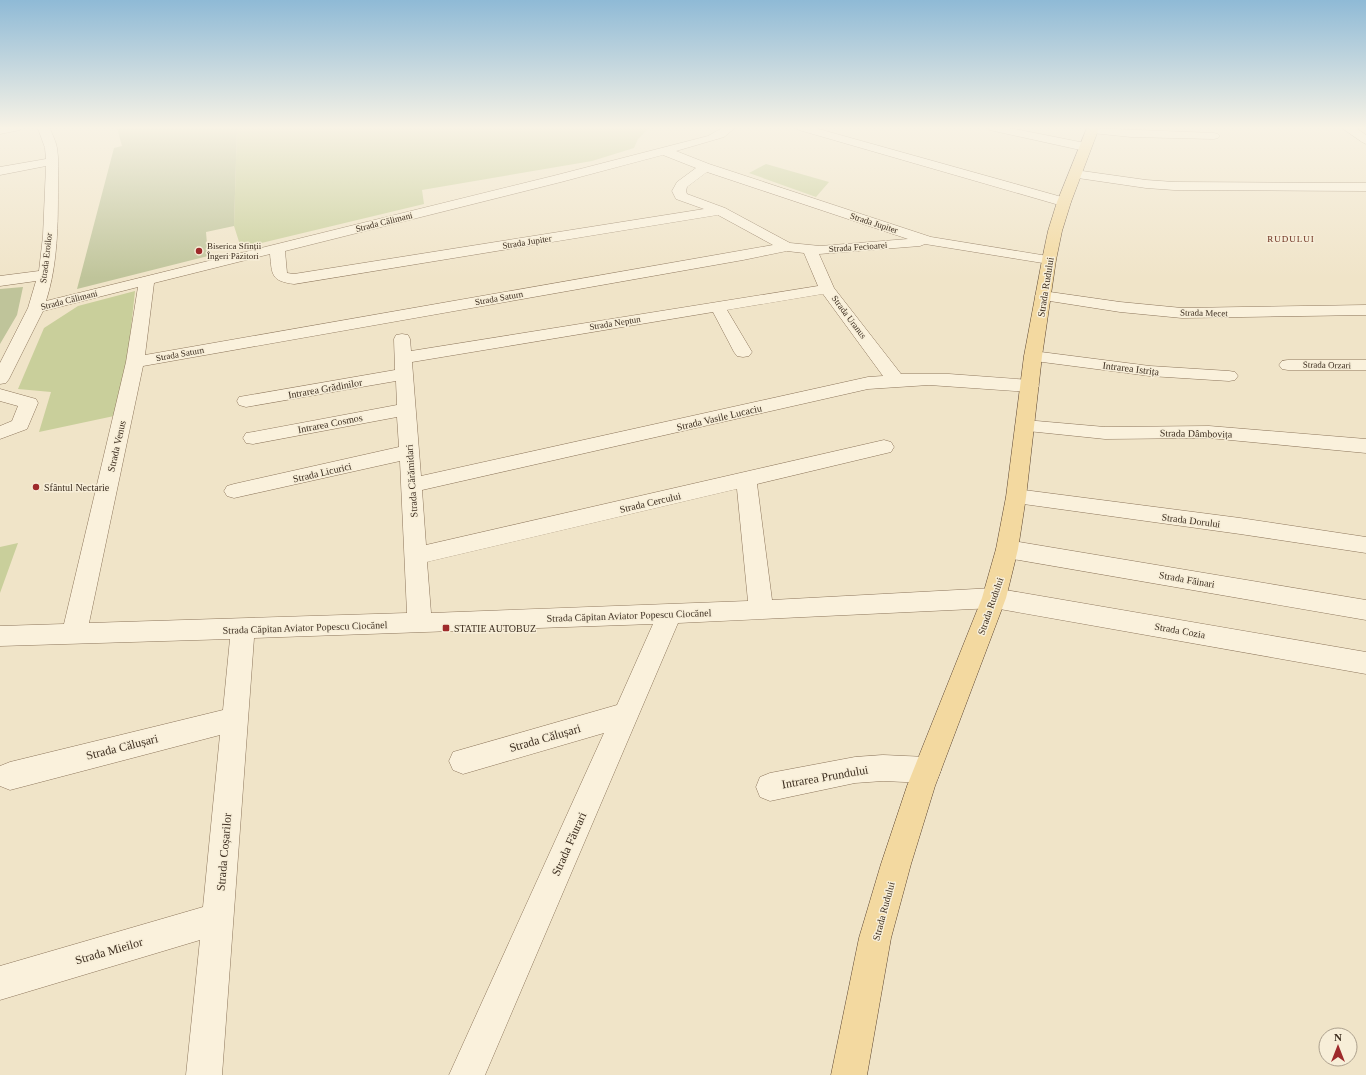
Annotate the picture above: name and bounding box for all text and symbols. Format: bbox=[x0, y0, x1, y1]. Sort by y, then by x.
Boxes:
street label: Strada Călimani bbox=[355, 210, 414, 234]
street label: Strada Jupiter bbox=[849, 211, 899, 235]
street label: Strada Eroilor bbox=[38, 232, 54, 284]
street label: Strada Jupiter bbox=[502, 233, 552, 251]
district label: RUDULUI bbox=[1267, 234, 1315, 244]
street label: Strada Fecioarei bbox=[828, 240, 888, 254]
place label: Biserica Sfinții Îngeri Păzitori bbox=[207, 241, 262, 261]
marker: Biserica Sfinții Îngeri Păzitori bbox=[194, 246, 204, 256]
street label: Strada Rudului bbox=[1035, 256, 1056, 318]
street label: Strada Călimani bbox=[40, 288, 99, 312]
street label: Strada Saturn bbox=[474, 289, 524, 307]
street label: Strada Uranus bbox=[830, 294, 869, 341]
street label: Strada Mecet bbox=[1180, 308, 1228, 318]
street label: Strada Neptun bbox=[589, 314, 642, 332]
street label: Strada Saturn bbox=[155, 345, 205, 363]
street label: Intrarea Istrița bbox=[1102, 360, 1160, 377]
street label: Strada Orzari bbox=[1303, 360, 1352, 370]
street label: Intrarea Grădinilor bbox=[287, 376, 364, 400]
street label: Strada Vasile Lucaciu bbox=[675, 402, 763, 433]
street label: Intrarea Cosmos bbox=[297, 412, 364, 435]
street label: Strada Venus bbox=[105, 419, 128, 473]
street label: Strada Dâmbovița bbox=[1160, 427, 1233, 440]
street label: Strada Cărămidari bbox=[403, 444, 420, 518]
street label: Strada Licurici bbox=[292, 460, 353, 485]
marker: Sfântul Nectarie bbox=[31, 482, 41, 492]
place label: Sfântul Nectarie bbox=[44, 482, 110, 493]
street label: Strada Cercului bbox=[618, 490, 682, 515]
street label: Strada Dorului bbox=[1161, 511, 1221, 530]
street label: Strada Făinari bbox=[1158, 569, 1216, 590]
street label: Strada Rudului bbox=[975, 576, 1006, 636]
street label: Strada Căpitan Aviator Popescu Ciocănel bbox=[546, 607, 712, 624]
street label: Strada Căpitan Aviator Popescu Ciocănel bbox=[222, 619, 388, 636]
street label: Strada Cozia bbox=[1154, 621, 1207, 640]
marker: STATIE AUTOBUZ bbox=[441, 623, 451, 633]
place label: STATIE AUTOBUZ bbox=[454, 623, 536, 634]
street label: Strada Călușari bbox=[508, 721, 583, 755]
street label: Strada Călușari bbox=[85, 731, 160, 763]
street label: Intrarea Prundului bbox=[781, 762, 870, 792]
street label: Strada Făurari bbox=[549, 809, 590, 878]
street label: Strada Coșarilor bbox=[214, 812, 234, 892]
street label: Strada Rudului bbox=[870, 880, 897, 942]
street label: Strada Mieilor bbox=[74, 935, 144, 967]
north arrow bbox=[1318, 1027, 1358, 1067]
text: N bbox=[1334, 1031, 1342, 1043]

